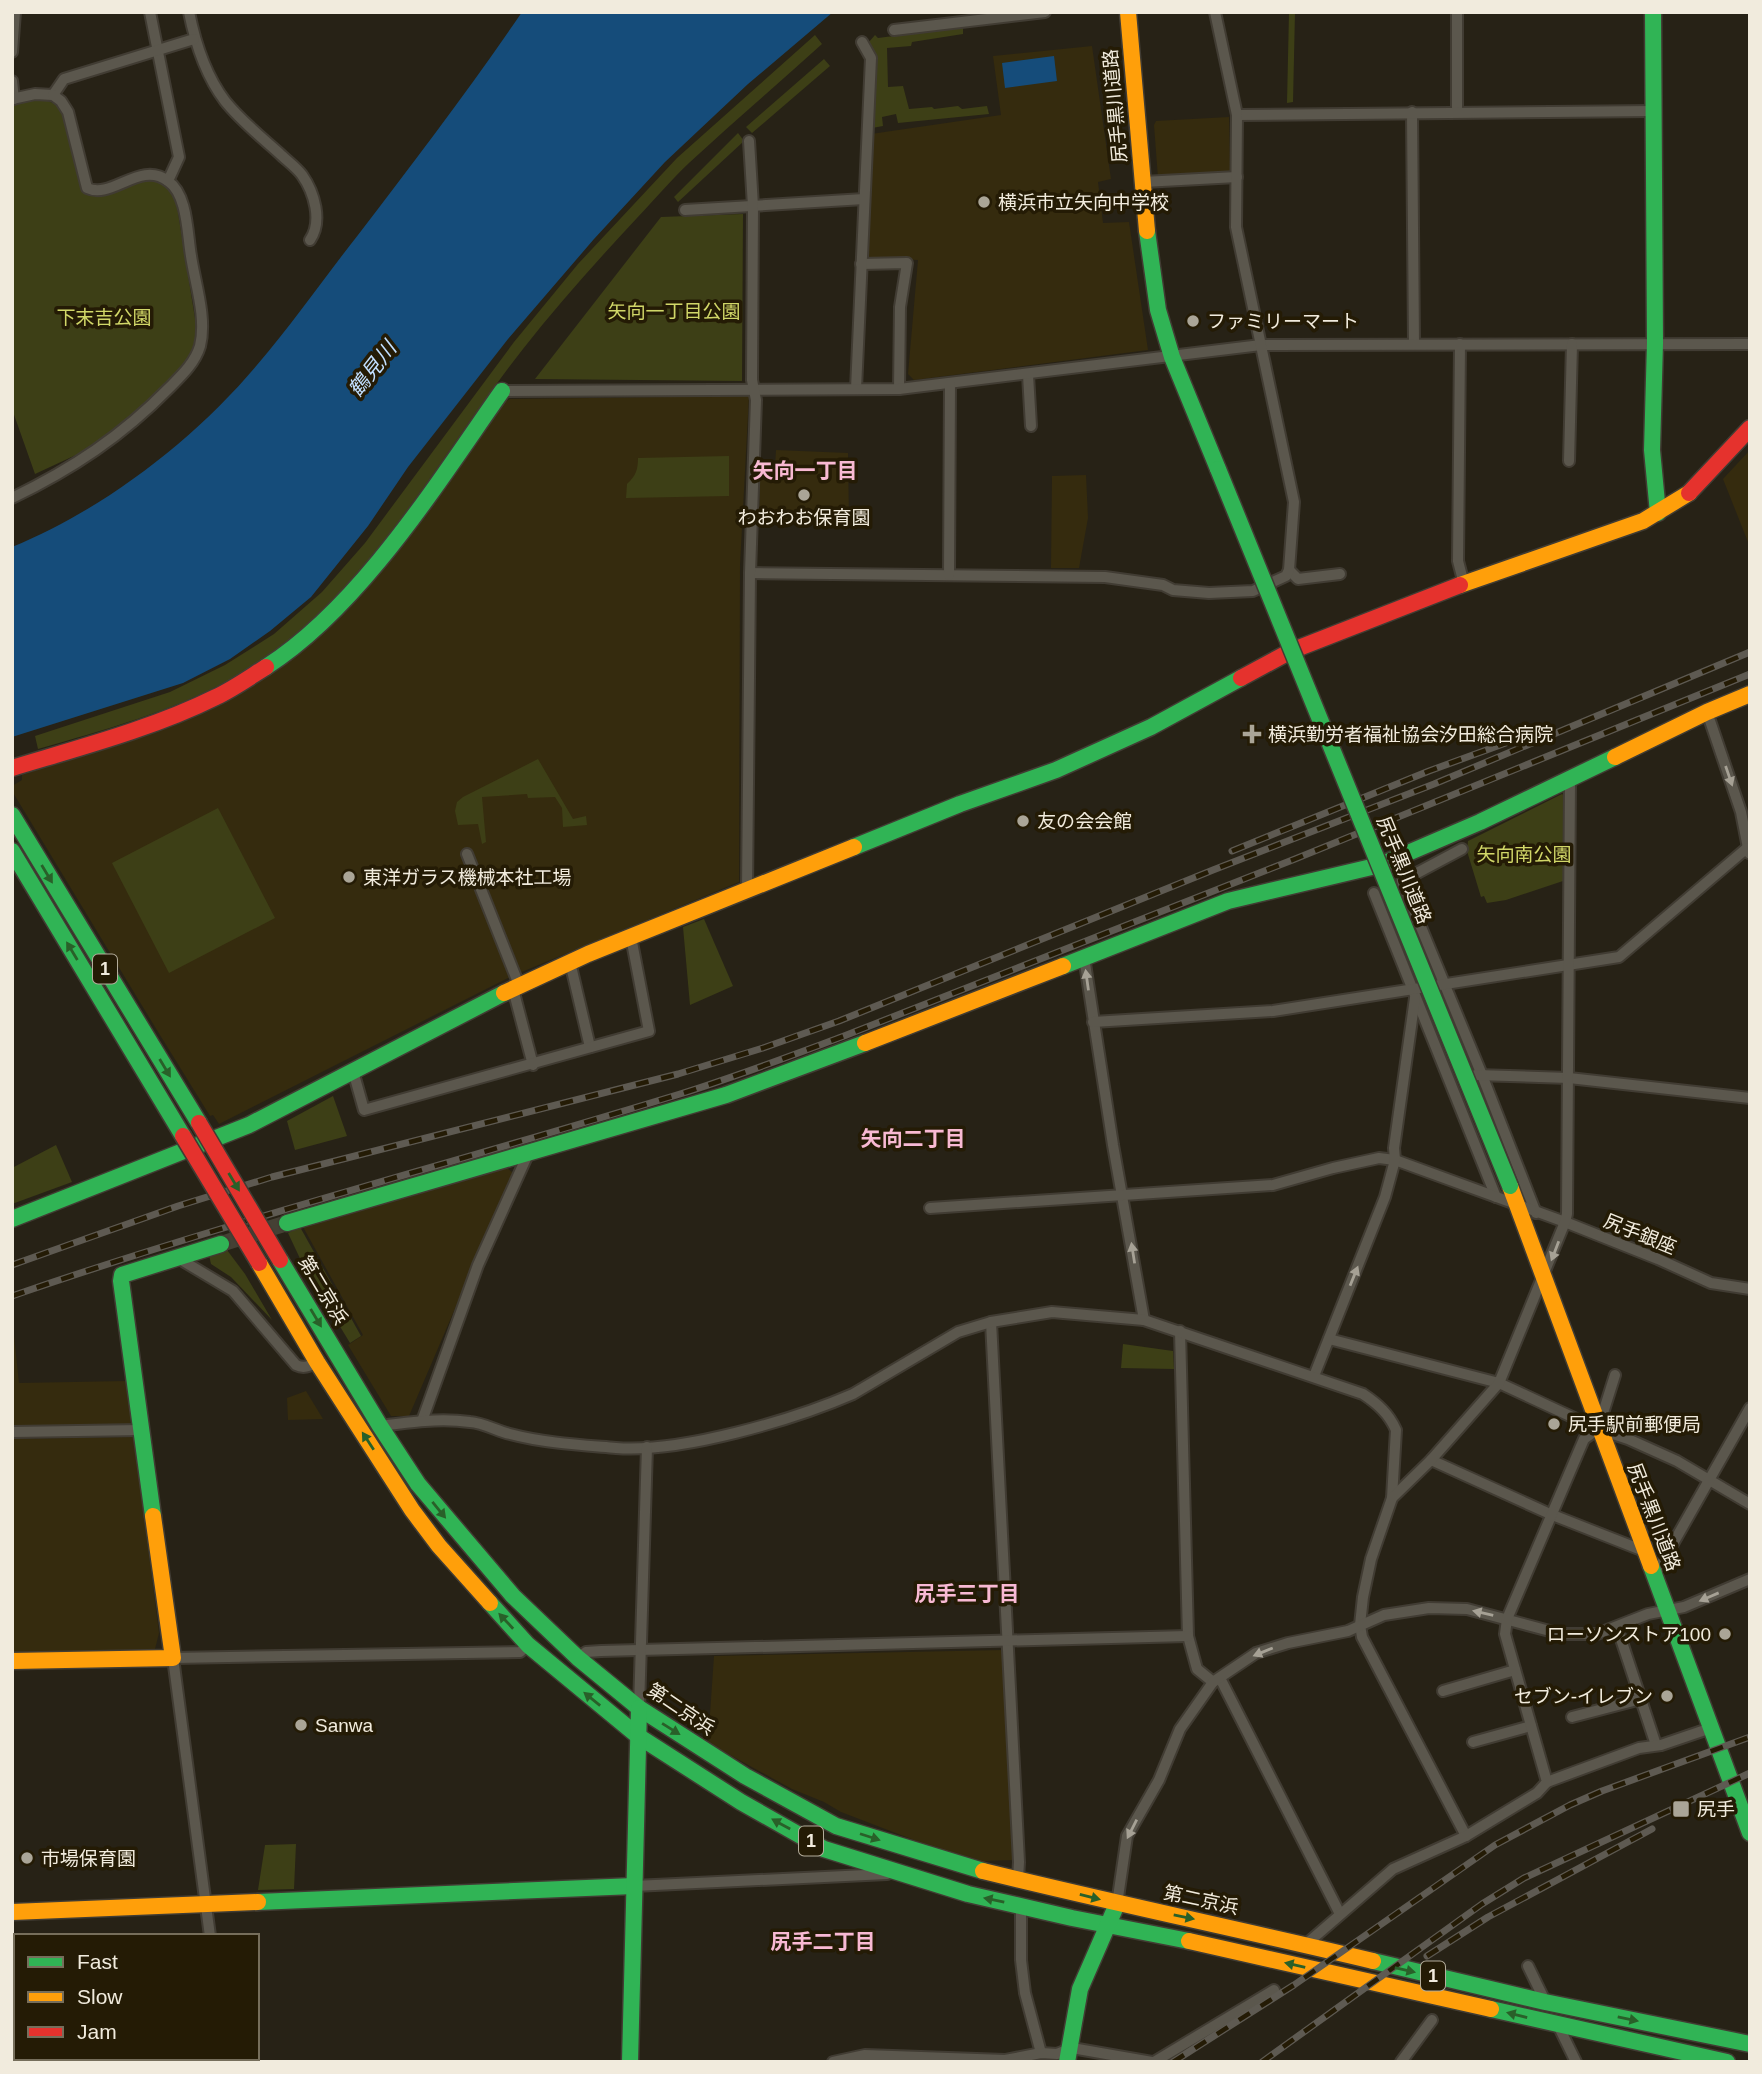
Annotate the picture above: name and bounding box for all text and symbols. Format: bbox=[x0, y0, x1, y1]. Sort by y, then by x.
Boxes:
street label: 尻手黒川道路 bbox=[1100, 48, 1130, 164]
place label: 横浜市立矢向中学校 bbox=[998, 192, 1169, 213]
marker: 横浜市立矢向中学校 bbox=[976, 194, 992, 210]
park label: 矢向一丁目公園 bbox=[607, 301, 741, 322]
park label: 下末吉公園 bbox=[56, 307, 152, 328]
place label: ファミリーマート bbox=[1207, 311, 1359, 332]
marker: ファミリーマート bbox=[1185, 313, 1201, 329]
water label: 鶴見川 bbox=[344, 336, 402, 401]
district label: 矢向一丁目 bbox=[753, 459, 858, 482]
marker: わおわお保育園 bbox=[796, 487, 812, 503]
place label: わおわお保育園 bbox=[737, 507, 871, 528]
marker: 横浜勤労者福祉協会汐田総合病院 bbox=[1242, 724, 1262, 744]
place label: 横浜勤労者福祉協会汐田総合病院 bbox=[1268, 724, 1553, 745]
one-way arrow bbox=[1724, 766, 1735, 787]
place label: 友の会会館 bbox=[1037, 811, 1132, 832]
marker: 友の会会館 bbox=[1015, 813, 1031, 829]
street label: 尻手黒川道路 bbox=[1373, 813, 1435, 927]
park label: 矢向南公園 bbox=[1476, 844, 1572, 865]
one-way arrow bbox=[41, 864, 54, 883]
place label: 東洋ガラス機械本社工場 bbox=[363, 867, 572, 888]
marker: 東洋ガラス機械本社工場 bbox=[341, 869, 357, 885]
one-way arrow bbox=[66, 942, 79, 961]
road number: 1 bbox=[93, 954, 117, 984]
one-way arrow bbox=[1082, 969, 1093, 991]
one-way arrow bbox=[159, 1059, 172, 1078]
district label: 矢向二丁目 bbox=[861, 1127, 966, 1150]
one-way arrow bbox=[227, 1172, 239, 1192]
street label: 尻手銀座 bbox=[1601, 1210, 1679, 1258]
one-way arrow bbox=[1549, 1240, 1560, 1261]
one-way arrow bbox=[1127, 1242, 1138, 1264]
street label: 第二京浜 bbox=[294, 1252, 352, 1328]
one-way arrow bbox=[1348, 1265, 1359, 1286]
one-way arrow bbox=[310, 1309, 322, 1328]
place label: 尻手駅前郵便局 bbox=[1568, 1414, 1701, 1435]
marker: 尻手駅前郵便局 bbox=[1546, 1416, 1562, 1432]
one-way arrow bbox=[361, 1431, 374, 1451]
street label: 尻手黒川道路 bbox=[1624, 1460, 1684, 1574]
one-way arrow bbox=[431, 1500, 446, 1518]
district label: 尻手三丁目 bbox=[915, 1582, 1020, 1605]
one-way arrow bbox=[1698, 1591, 1719, 1602]
one-way arrow bbox=[1472, 1607, 1494, 1618]
one-way arrow bbox=[498, 1612, 514, 1630]
place label: ローソンストア100 bbox=[1547, 1624, 1711, 1645]
marker: ローソンストア100 bbox=[1717, 1626, 1733, 1642]
one-way arrow bbox=[1252, 1646, 1273, 1657]
street label: 第二京浜 bbox=[644, 1679, 718, 1739]
place label: セブン-イレブン bbox=[1514, 1686, 1653, 1707]
marker: セブン-イレブン bbox=[1659, 1688, 1675, 1704]
one-way arrow bbox=[583, 1692, 600, 1707]
place label: Sanwa bbox=[315, 1715, 374, 1736]
marker: Sanwa bbox=[293, 1717, 309, 1733]
one-way arrow bbox=[662, 1722, 681, 1735]
marker: 尻手 bbox=[1671, 1799, 1691, 1819]
place label: 尻手 bbox=[1697, 1799, 1735, 1820]
one-way arrow bbox=[771, 1818, 791, 1830]
one-way arrow bbox=[1126, 1819, 1137, 1839]
road number: 1 bbox=[799, 1826, 823, 1856]
one-way arrow bbox=[860, 1832, 881, 1843]
place label: 市場保育園 bbox=[41, 1848, 136, 1869]
marker: 市場保育園 bbox=[19, 1850, 35, 1866]
street label: 第二京浜 bbox=[1162, 1882, 1240, 1918]
one-way arrow bbox=[1079, 1892, 1101, 1903]
one-way arrow bbox=[983, 1894, 1005, 1905]
one-way arrow bbox=[1173, 1912, 1195, 1923]
district label: 尻手二丁目 bbox=[771, 1930, 876, 1953]
legend bbox=[14, 1934, 259, 2060]
text: Fast bbox=[77, 1950, 118, 1973]
one-way arrow bbox=[1284, 1960, 1306, 1971]
road number: 1 bbox=[1421, 1962, 1445, 1990]
one-way arrow bbox=[1395, 1964, 1417, 1975]
text: Slow bbox=[77, 1985, 123, 2008]
one-way arrow bbox=[1506, 2009, 1528, 2020]
one-way arrow bbox=[1617, 2013, 1639, 2024]
text: Jam bbox=[77, 2020, 117, 2043]

